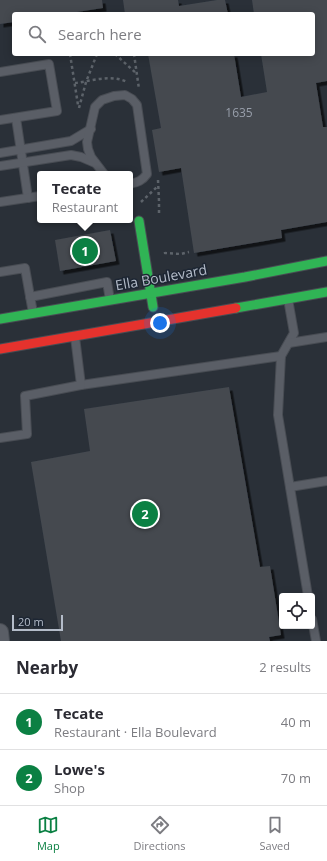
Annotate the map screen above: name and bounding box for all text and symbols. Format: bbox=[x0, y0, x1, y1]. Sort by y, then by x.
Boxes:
search box bbox=[12, 12, 315, 56]
icon: search bbox=[26, 23, 48, 45]
text: Search here bbox=[58, 24, 142, 44]
house number: 1635 bbox=[225, 104, 253, 121]
popup bbox=[37, 171, 133, 223]
text: Tecate bbox=[52, 178, 101, 198]
text: Restaurant bbox=[52, 198, 118, 216]
pin: 1 bbox=[72, 236, 98, 266]
street label: Ella Boulevard bbox=[114, 260, 208, 294]
your location bbox=[150, 313, 170, 333]
pin: 2 bbox=[132, 499, 158, 529]
map controls bbox=[279, 593, 315, 629]
button: locate bbox=[279, 593, 315, 629]
scale bar bbox=[12, 613, 63, 632]
text: 20 m bbox=[18, 614, 44, 629]
text: Nearby bbox=[16, 656, 78, 679]
text: 2 results bbox=[259, 658, 311, 676]
text: Tecate bbox=[54, 703, 104, 723]
text: 1 bbox=[25, 713, 33, 731]
text: 40 m bbox=[281, 713, 311, 731]
text: Restaurant · Ella Boulevard bbox=[54, 723, 217, 741]
text: Lowe's bbox=[54, 759, 105, 779]
text: 2 bbox=[25, 769, 33, 787]
text: 70 m bbox=[281, 769, 311, 787]
text: Shop bbox=[54, 779, 85, 797]
tab: Map bbox=[37, 814, 60, 853]
tab: Directions bbox=[134, 814, 186, 853]
tab: Saved bbox=[259, 814, 290, 853]

